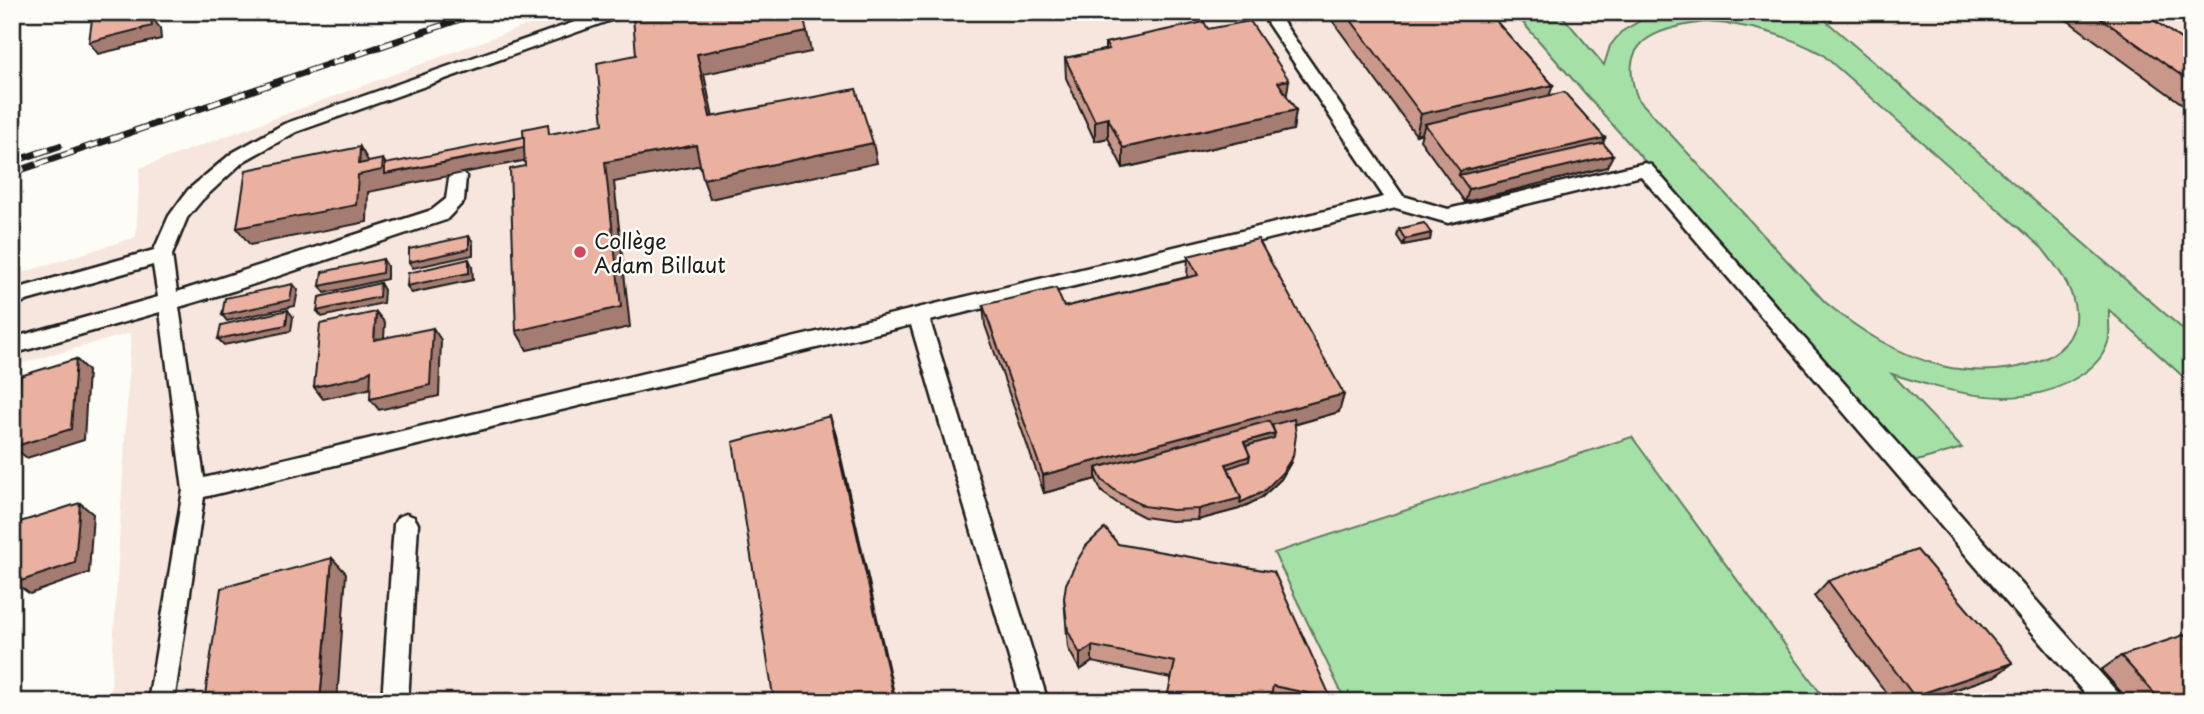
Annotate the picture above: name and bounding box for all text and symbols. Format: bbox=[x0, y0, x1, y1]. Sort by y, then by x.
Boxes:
place label: Collège Adam Billaut bbox=[594, 224, 726, 280]
marker: Collège Adam Billaut bbox=[572, 244, 588, 260]

